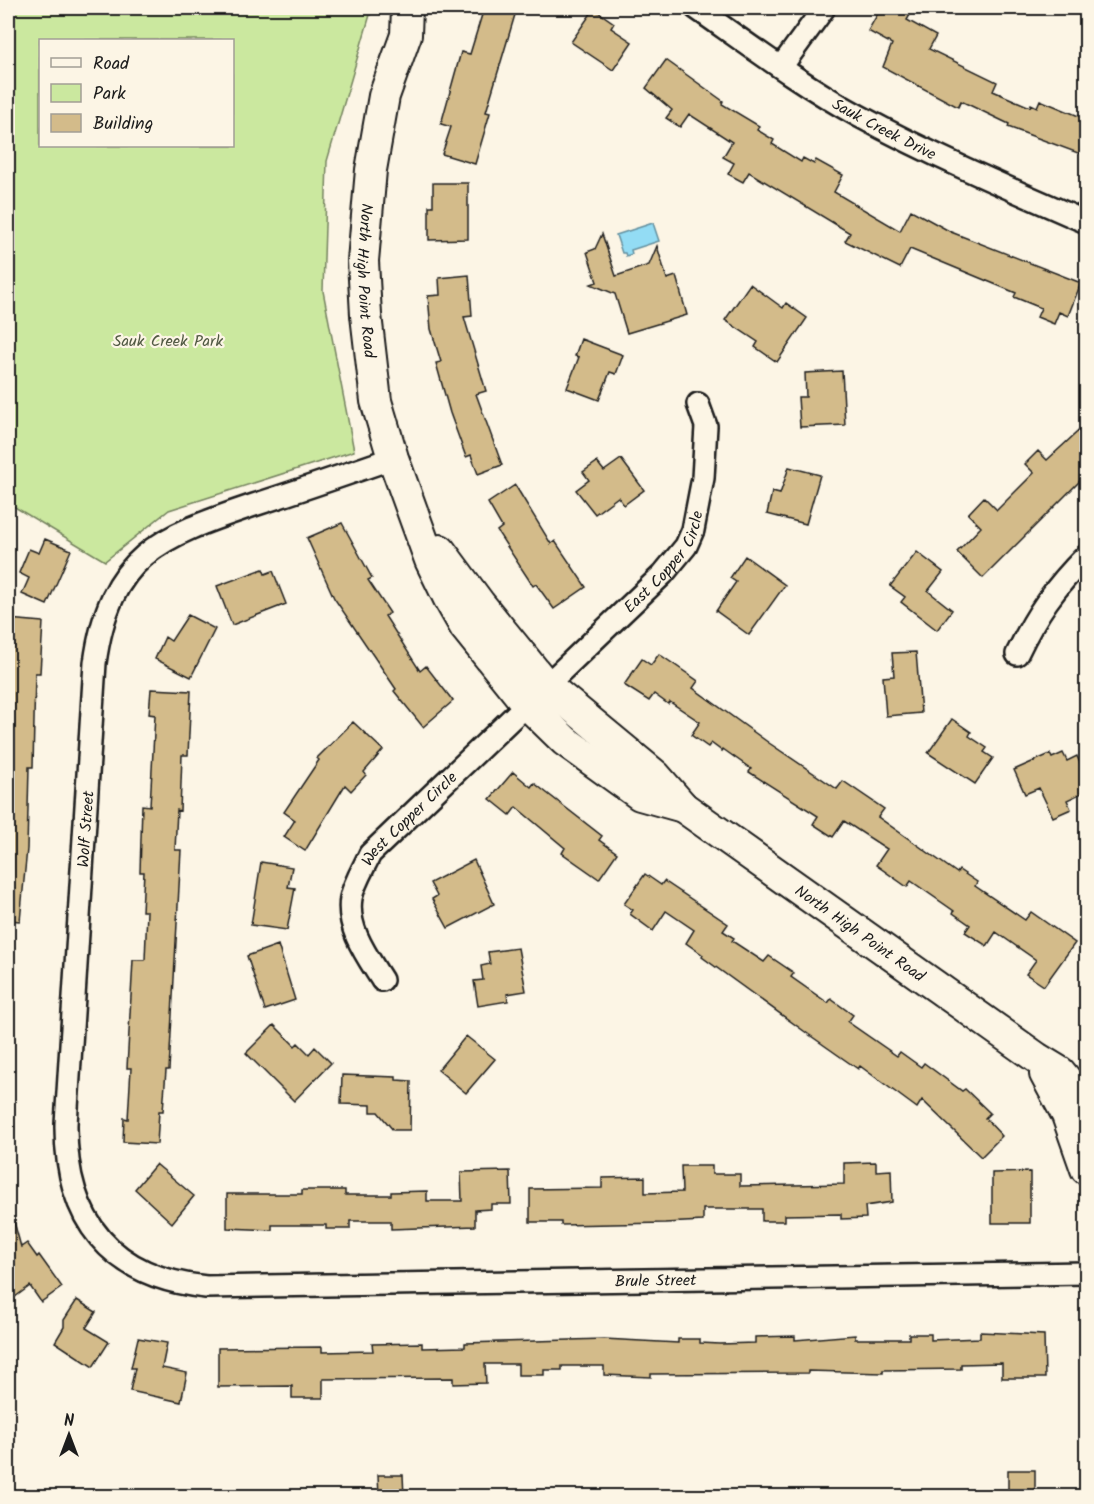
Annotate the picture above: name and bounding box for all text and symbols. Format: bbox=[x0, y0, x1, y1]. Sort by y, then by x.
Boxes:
legend bbox=[39, 39, 234, 147]
text: Road bbox=[93, 50, 130, 79]
text: Park bbox=[93, 80, 126, 109]
street label: Sauk Creek Drive bbox=[827, 92, 940, 167]
text: Building bbox=[93, 110, 153, 139]
street label: North High Point Road bbox=[349, 202, 382, 360]
park label: Sauk Creek Park bbox=[113, 329, 223, 354]
street label: East Copper Circle bbox=[618, 509, 710, 620]
street label: West Copper Circle bbox=[355, 766, 463, 870]
street label: Wolf Street bbox=[71, 789, 102, 868]
street label: North High Point Road bbox=[789, 879, 931, 990]
street label: Brule Street bbox=[615, 1268, 697, 1294]
north arrow bbox=[39, 1405, 99, 1465]
text: N bbox=[64, 1409, 74, 1434]

